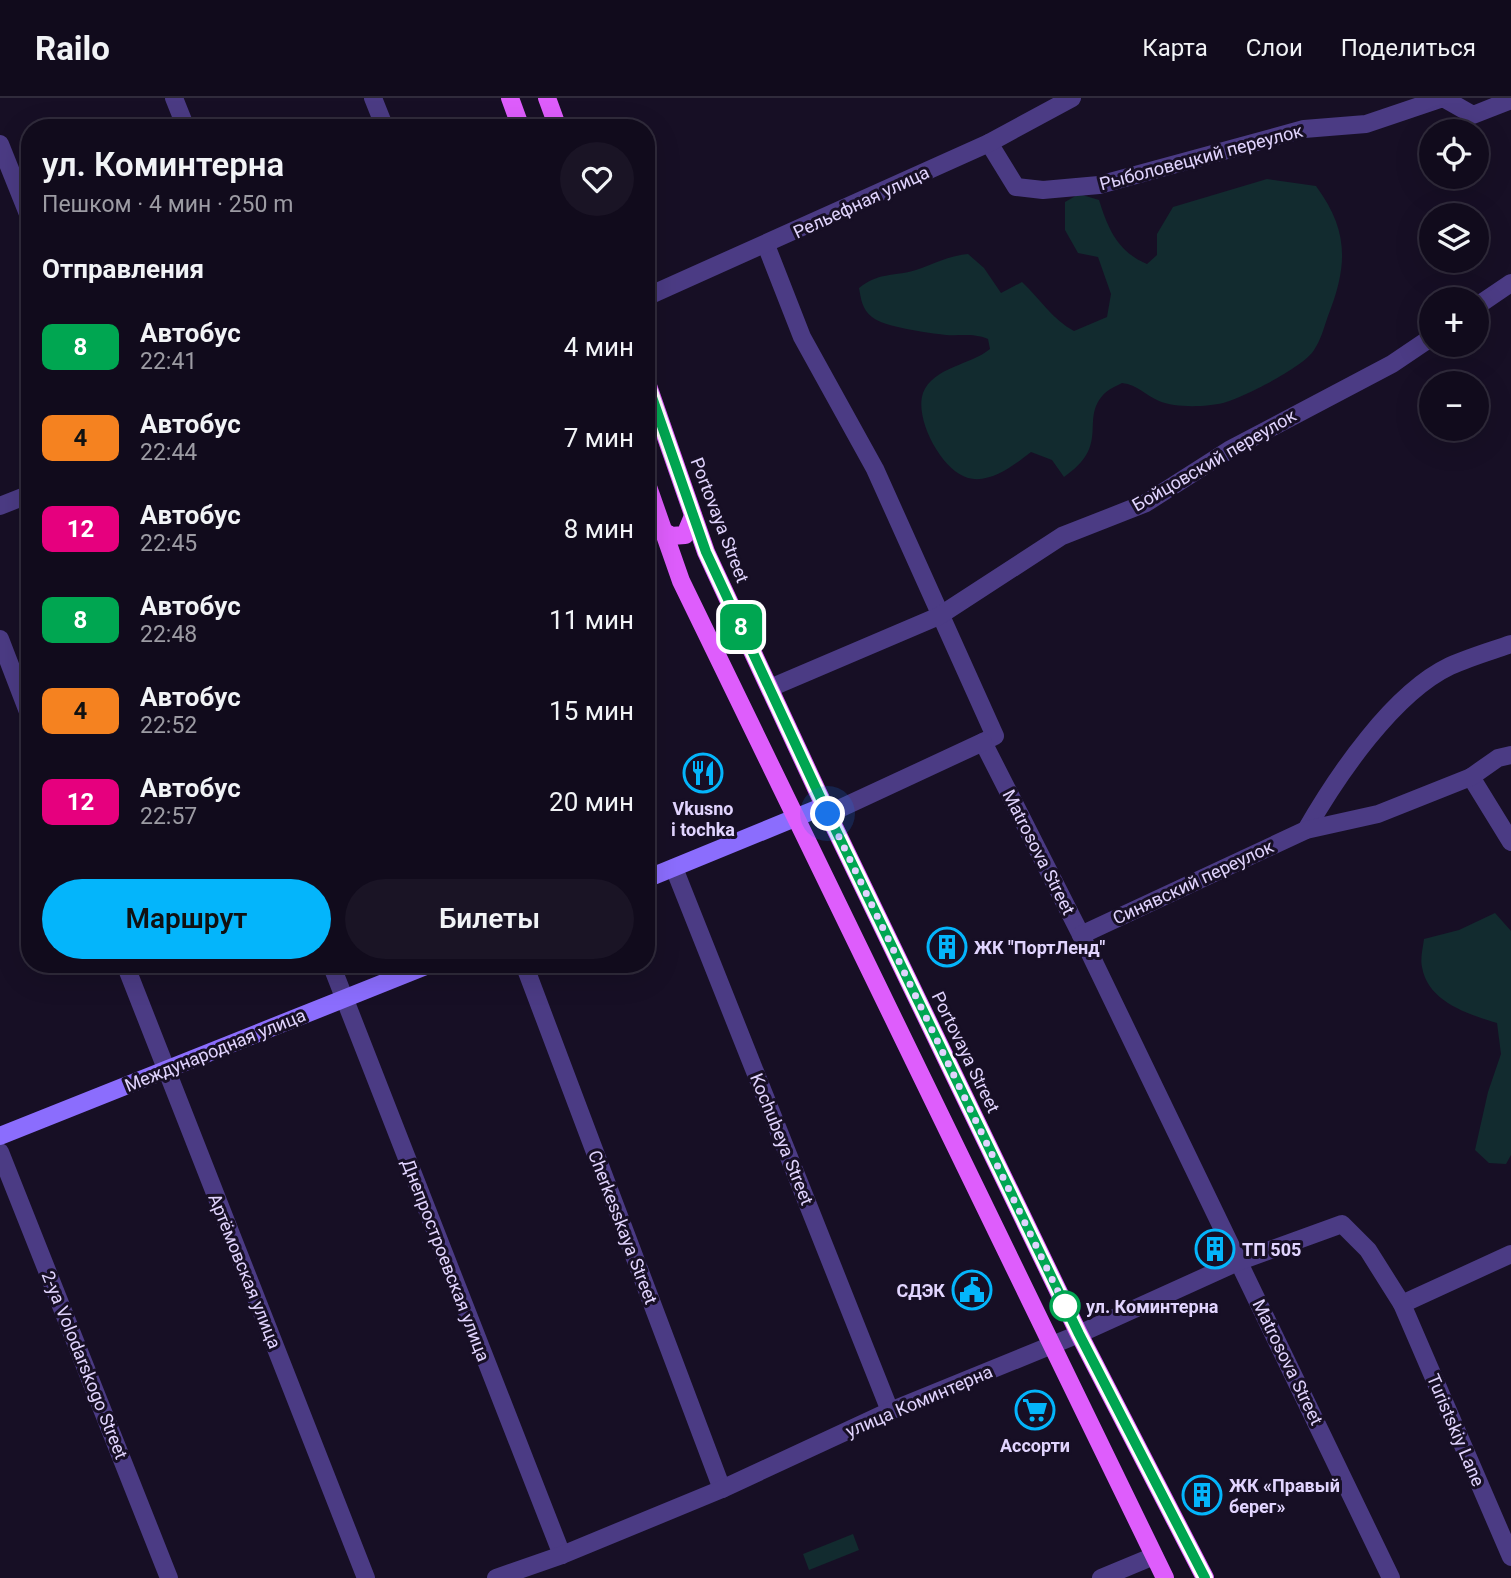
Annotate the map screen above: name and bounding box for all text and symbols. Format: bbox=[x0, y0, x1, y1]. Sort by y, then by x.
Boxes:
text: Railo bbox=[35, 29, 110, 68]
text: Карта bbox=[1142, 34, 1208, 62]
text: Слои bbox=[1246, 34, 1303, 62]
text: Поделиться bbox=[1341, 34, 1476, 62]
map controls bbox=[1419, 119, 1489, 441]
button: locate bbox=[1419, 119, 1489, 189]
street label: Рыболовецкий переулок bbox=[1097, 120, 1305, 194]
button: heart bbox=[560, 142, 634, 216]
text: ул. Коминтерна bbox=[42, 145, 284, 184]
street label: Рельефная улица bbox=[790, 161, 932, 243]
text: Пешком · 4 мин · 250 m bbox=[42, 191, 293, 218]
button: layers bbox=[1419, 203, 1489, 273]
text: Отправления bbox=[42, 254, 204, 284]
button: + bbox=[1419, 287, 1489, 357]
text: Автобус bbox=[140, 318, 241, 348]
text: 4 мин bbox=[564, 332, 634, 362]
text: 8 bbox=[74, 333, 87, 361]
text: 22:41 bbox=[140, 348, 197, 375]
button: − bbox=[1419, 371, 1489, 441]
street label: Бойцовский переулок bbox=[1128, 404, 1300, 516]
text: Автобус bbox=[140, 409, 241, 439]
text: 7 мин bbox=[564, 423, 634, 453]
text: 4 bbox=[74, 424, 87, 452]
text: 22:44 bbox=[140, 439, 197, 466]
street label: Portovaya Street bbox=[686, 454, 754, 586]
text: Автобус bbox=[140, 500, 241, 530]
text: 8 мин bbox=[564, 514, 634, 544]
text: 12 bbox=[67, 515, 94, 543]
text: 22:45 bbox=[140, 530, 197, 557]
text: Автобус bbox=[140, 591, 241, 621]
line badge: 8 bbox=[718, 604, 764, 650]
text: 11 мин bbox=[549, 605, 634, 635]
text: 8 bbox=[74, 606, 87, 634]
text: 8 bbox=[734, 613, 748, 641]
text: 22:48 bbox=[140, 621, 197, 648]
text: Автобус bbox=[140, 682, 241, 712]
text: 15 мин bbox=[549, 696, 634, 726]
text: 4 bbox=[74, 697, 87, 725]
text: 22:52 bbox=[140, 712, 197, 739]
restaurant icon: Vkusno i tochka bbox=[682, 752, 724, 794]
text: Автобус bbox=[140, 773, 241, 803]
street label: Matrosova Street bbox=[998, 786, 1080, 918]
text: 20 мин bbox=[549, 787, 634, 817]
text: 12 bbox=[67, 788, 94, 816]
your location bbox=[810, 796, 845, 831]
place label: Vkusno i tochka bbox=[671, 798, 735, 840]
text: 22:57 bbox=[140, 803, 197, 830]
street label: Синявский переулок bbox=[1109, 835, 1277, 929]
button: Маршрут bbox=[42, 879, 331, 959]
button: Билеты bbox=[345, 879, 634, 959]
building icon: ЖК "ПортЛенд" bbox=[926, 926, 968, 968]
place label: ЖК "ПортЛенд" bbox=[974, 937, 1106, 958]
street label: Portovaya Street bbox=[928, 988, 1004, 1116]
street label: Международная улица bbox=[122, 1004, 308, 1096]
street label: Kochubeya Street bbox=[746, 1070, 818, 1208]
street label: Cherkesskaya Street bbox=[584, 1147, 662, 1307]
street label: Днепростроевская улица bbox=[398, 1156, 494, 1364]
street label: Артёмовская улица bbox=[204, 1190, 286, 1352]
building icon: ТП 505 bbox=[1194, 1228, 1236, 1270]
place label: ТП 505 bbox=[1242, 1239, 1301, 1260]
street label: 2-ya Volodarskogo Street bbox=[38, 1268, 132, 1462]
public building icon: СДЭК bbox=[951, 1269, 993, 1311]
place label: СДЭК bbox=[897, 1280, 945, 1301]
marker: ул. Коминтерна bbox=[1050, 1291, 1080, 1321]
place label: ул. Коминтерна bbox=[1086, 1296, 1219, 1317]
street label: Matrosova Street bbox=[1248, 1296, 1328, 1428]
street label: улица Коминтерна bbox=[842, 1361, 996, 1441]
street label: Turistskiy Lane bbox=[1423, 1371, 1489, 1489]
supermarket icon: Ассорти bbox=[1014, 1389, 1056, 1431]
place label: Ассорти bbox=[1000, 1435, 1070, 1456]
building icon: ЖК «Правый берег» bbox=[1181, 1474, 1223, 1516]
place label: ЖК «Правый берег» bbox=[1229, 1475, 1340, 1517]

